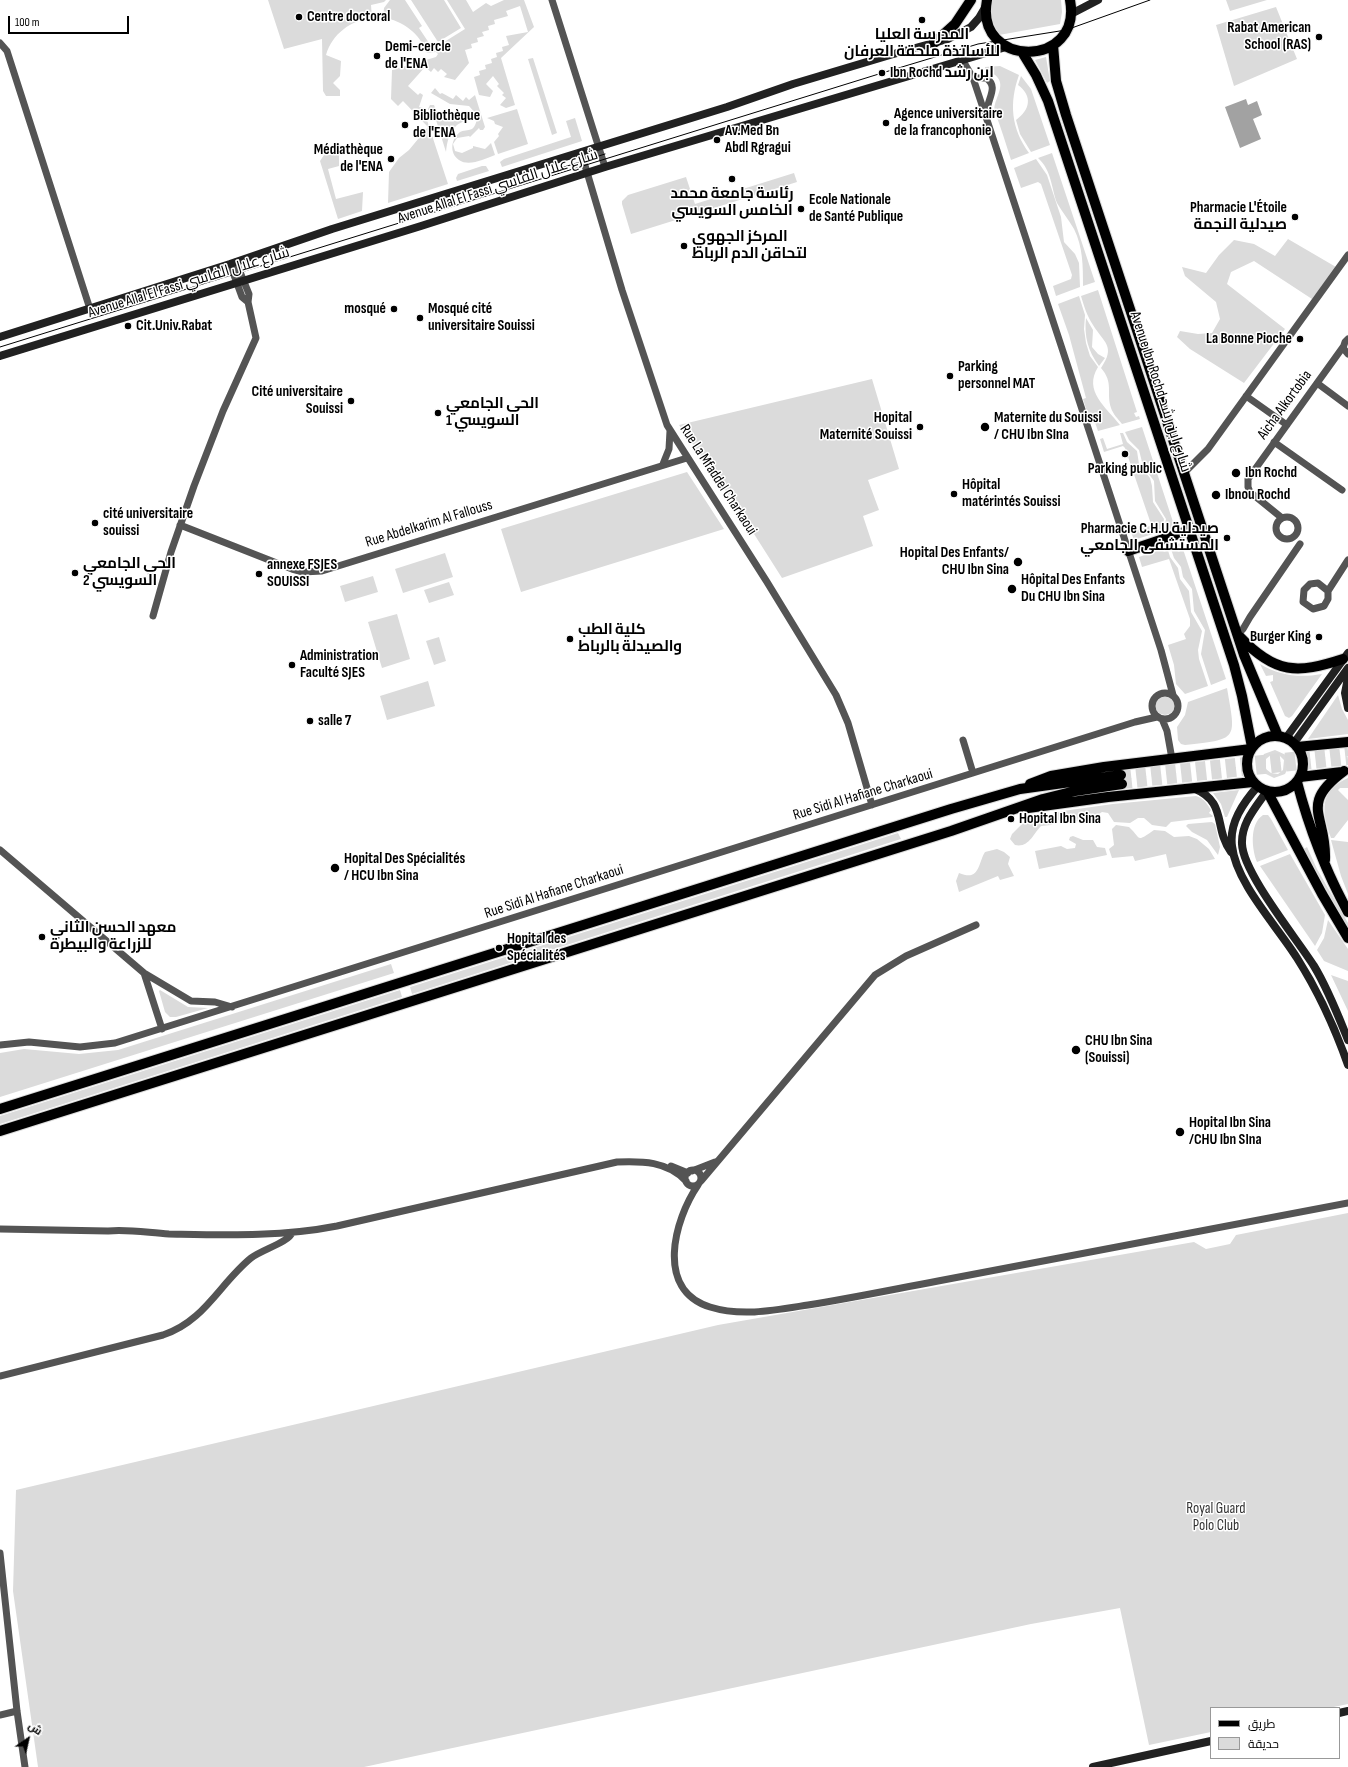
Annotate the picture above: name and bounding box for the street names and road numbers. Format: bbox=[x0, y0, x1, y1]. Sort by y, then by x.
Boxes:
street label: Avenue Allal El Fassi شارع علال الفاسي bbox=[396, 146, 600, 228]
street label: Avenue Allal El Fassi شارع علال الفاسي bbox=[86, 244, 292, 322]
street label: Avenue Ibn Rochd شارع ابن رشد bbox=[1126, 309, 1194, 475]
street label: Aicha Alkortobia bbox=[1254, 367, 1316, 443]
street label: Rue La Mfaddel Charkaoui bbox=[675, 421, 761, 539]
street label: Rue Abdelkarim Al Fallouss bbox=[363, 496, 495, 552]
street label: Rue Sidi Al Hafiane Charkaoui bbox=[791, 765, 935, 825]
street label: Rue Sidi Al Hafiane Charkaoui bbox=[482, 861, 626, 923]

